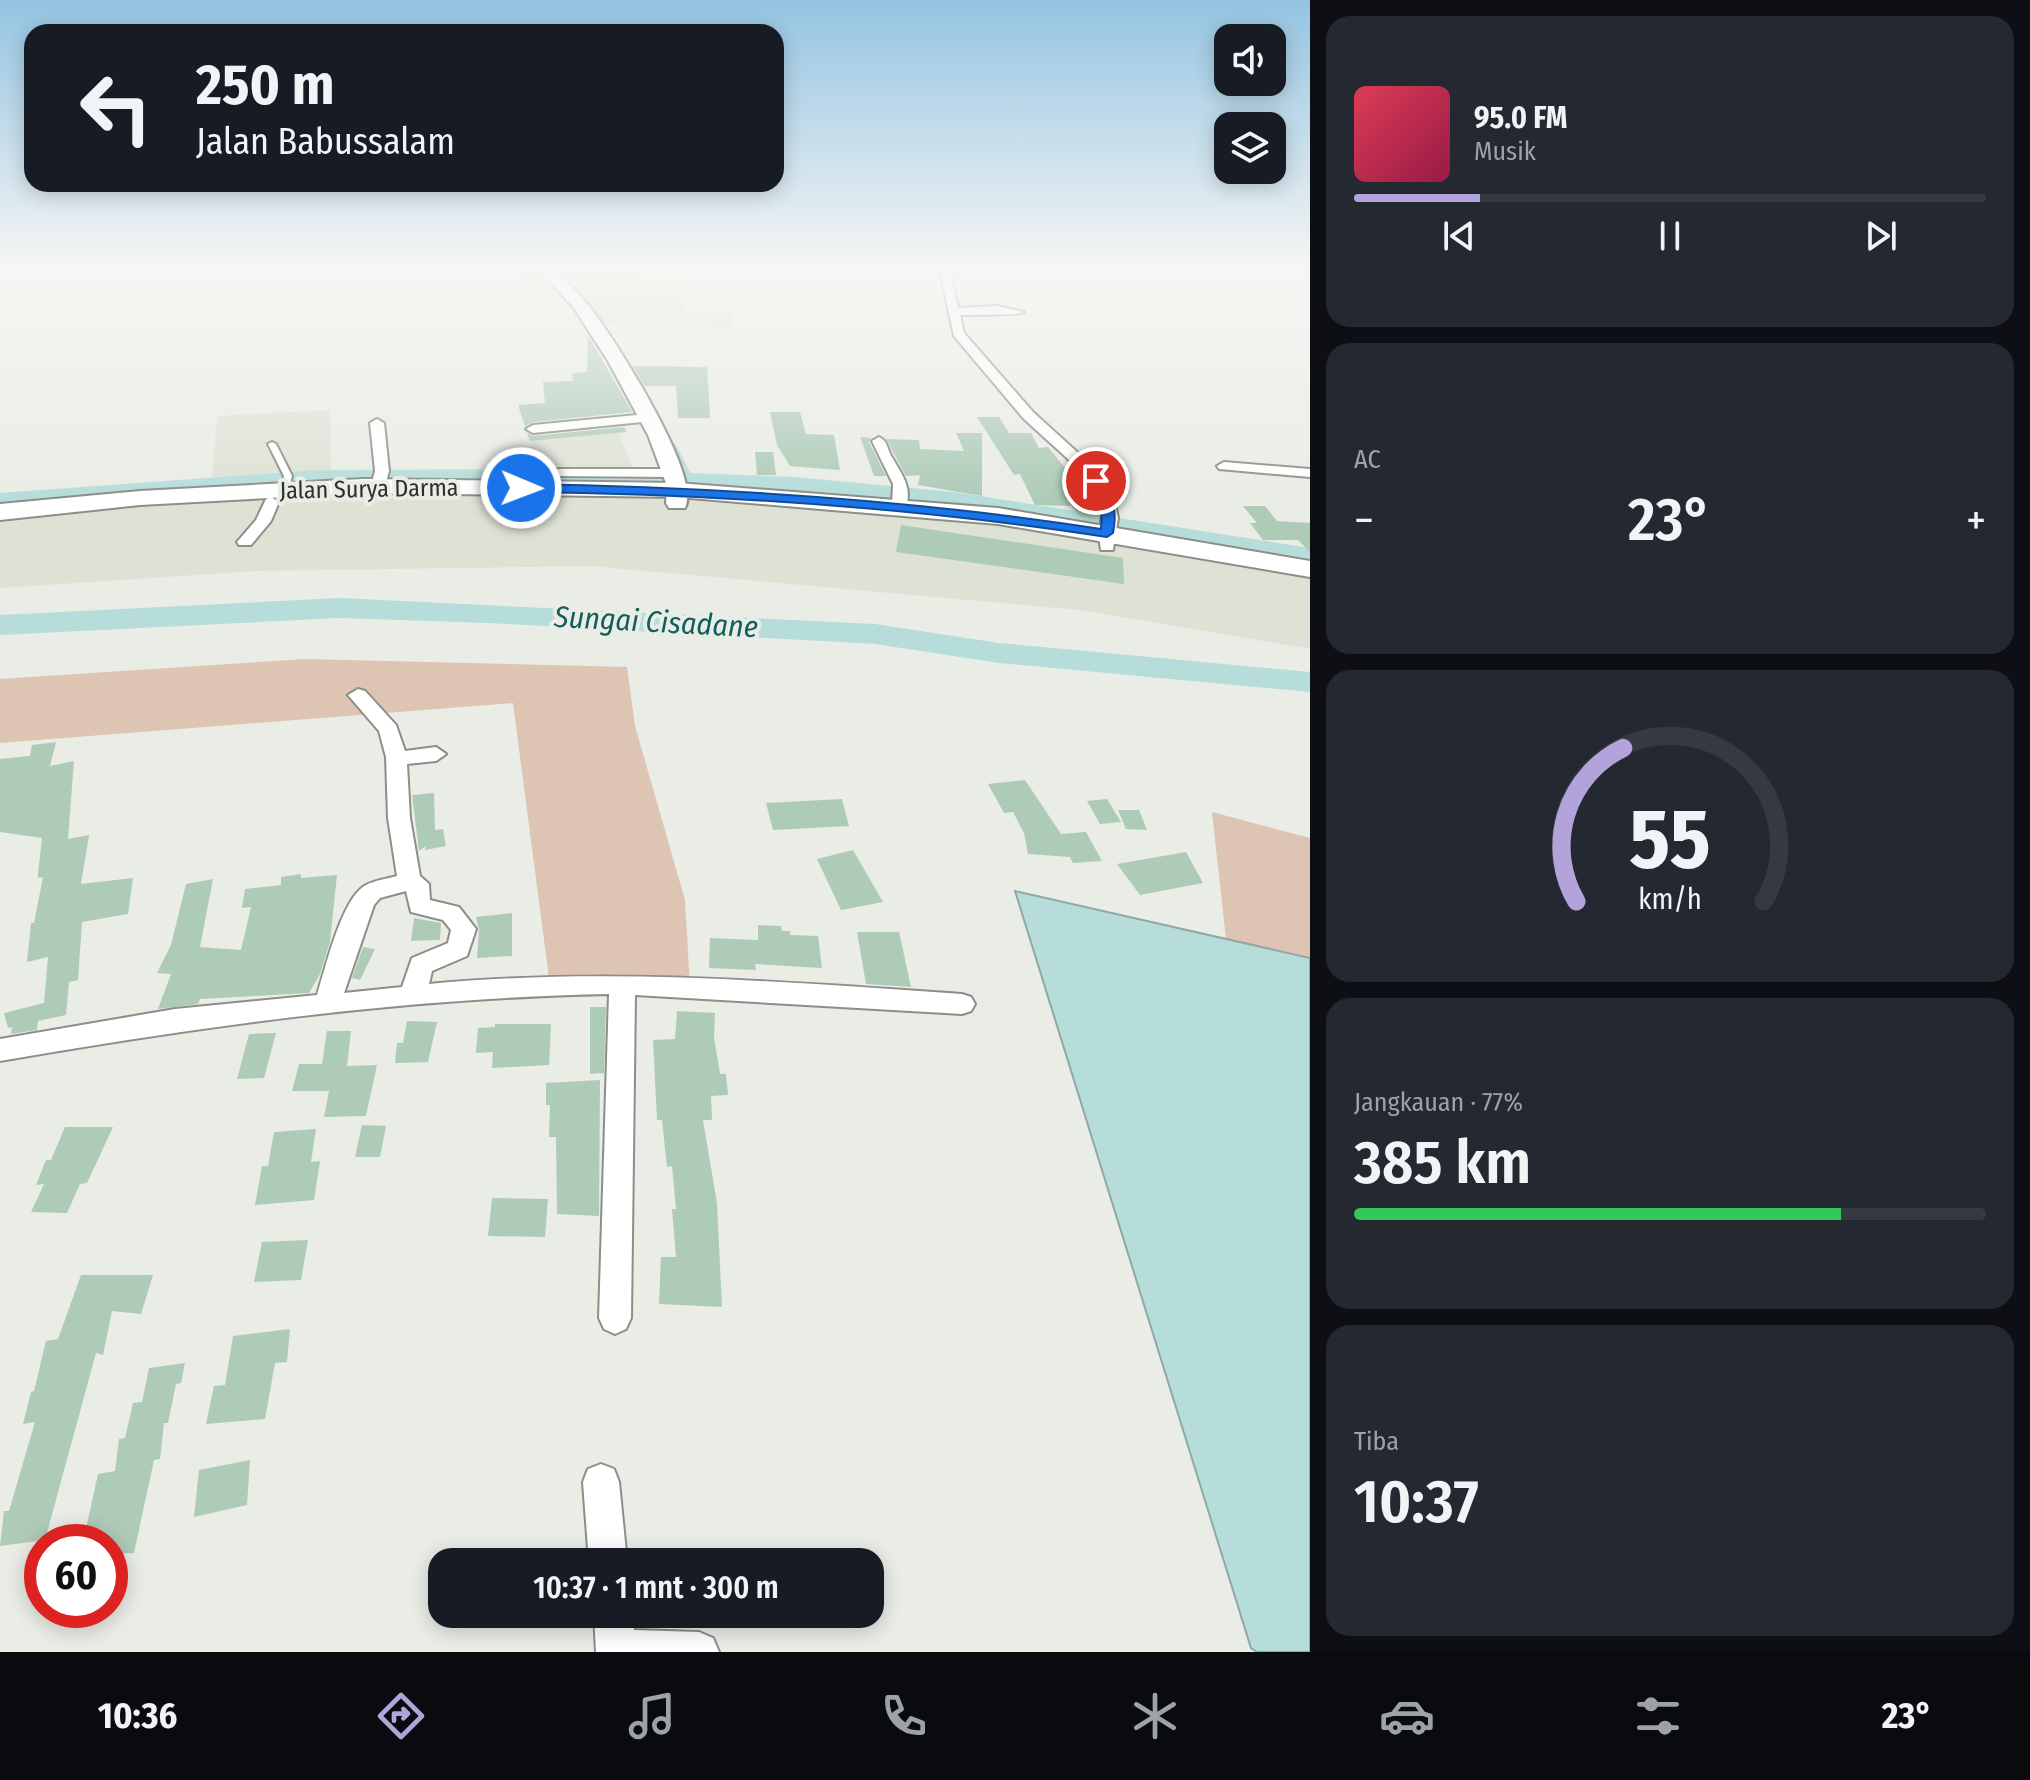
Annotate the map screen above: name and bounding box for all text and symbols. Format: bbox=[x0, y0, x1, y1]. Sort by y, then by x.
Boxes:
map controls bbox=[1214, 24, 1286, 184]
button: sound bbox=[1214, 24, 1286, 96]
text: 250 m bbox=[196, 52, 334, 119]
icon: left bbox=[64, 56, 168, 160]
text: 95.0 FM bbox=[1474, 100, 1567, 136]
button: layers bbox=[1214, 112, 1286, 184]
text: Jalan Babussalam bbox=[196, 120, 455, 164]
text: Musik bbox=[1474, 136, 1536, 167]
icon: previous bbox=[1437, 214, 1481, 258]
icon: pause bbox=[1648, 214, 1692, 258]
icon: next bbox=[1859, 214, 1903, 258]
text: AC bbox=[1354, 444, 1381, 475]
position arrow bbox=[479, 446, 563, 530]
pin bbox=[1062, 447, 1130, 515]
icon: arrive bbox=[1074, 459, 1118, 503]
street label: Jalan Surya Darma bbox=[279, 473, 459, 505]
text: 23° bbox=[1628, 484, 1712, 556]
text: − bbox=[1354, 494, 1374, 547]
text: + bbox=[1966, 494, 1986, 547]
water label: Sungai Cisadane bbox=[552, 599, 759, 645]
text: 55 bbox=[1629, 790, 1711, 890]
text: km/h bbox=[1638, 882, 1702, 917]
text: Jangkauan · 77% bbox=[1354, 1087, 1523, 1118]
text: 385 km bbox=[1354, 1127, 1531, 1199]
text: Tiba bbox=[1354, 1426, 1399, 1457]
text: 10:37 bbox=[1354, 1466, 1479, 1538]
speed limit sign: 60 bbox=[24, 1524, 128, 1628]
text: 10:37 · 1 mnt · 300 m bbox=[533, 1570, 779, 1606]
icon: directions bbox=[373, 1688, 429, 1744]
icon: music bbox=[624, 1688, 680, 1744]
icon: phone bbox=[876, 1688, 932, 1744]
icon: climate bbox=[1127, 1688, 1183, 1744]
icon: car bbox=[1379, 1688, 1435, 1744]
icon: filters bbox=[1630, 1688, 1686, 1744]
text: 10:36 bbox=[98, 1694, 177, 1738]
text: 23° bbox=[1882, 1694, 1932, 1738]

